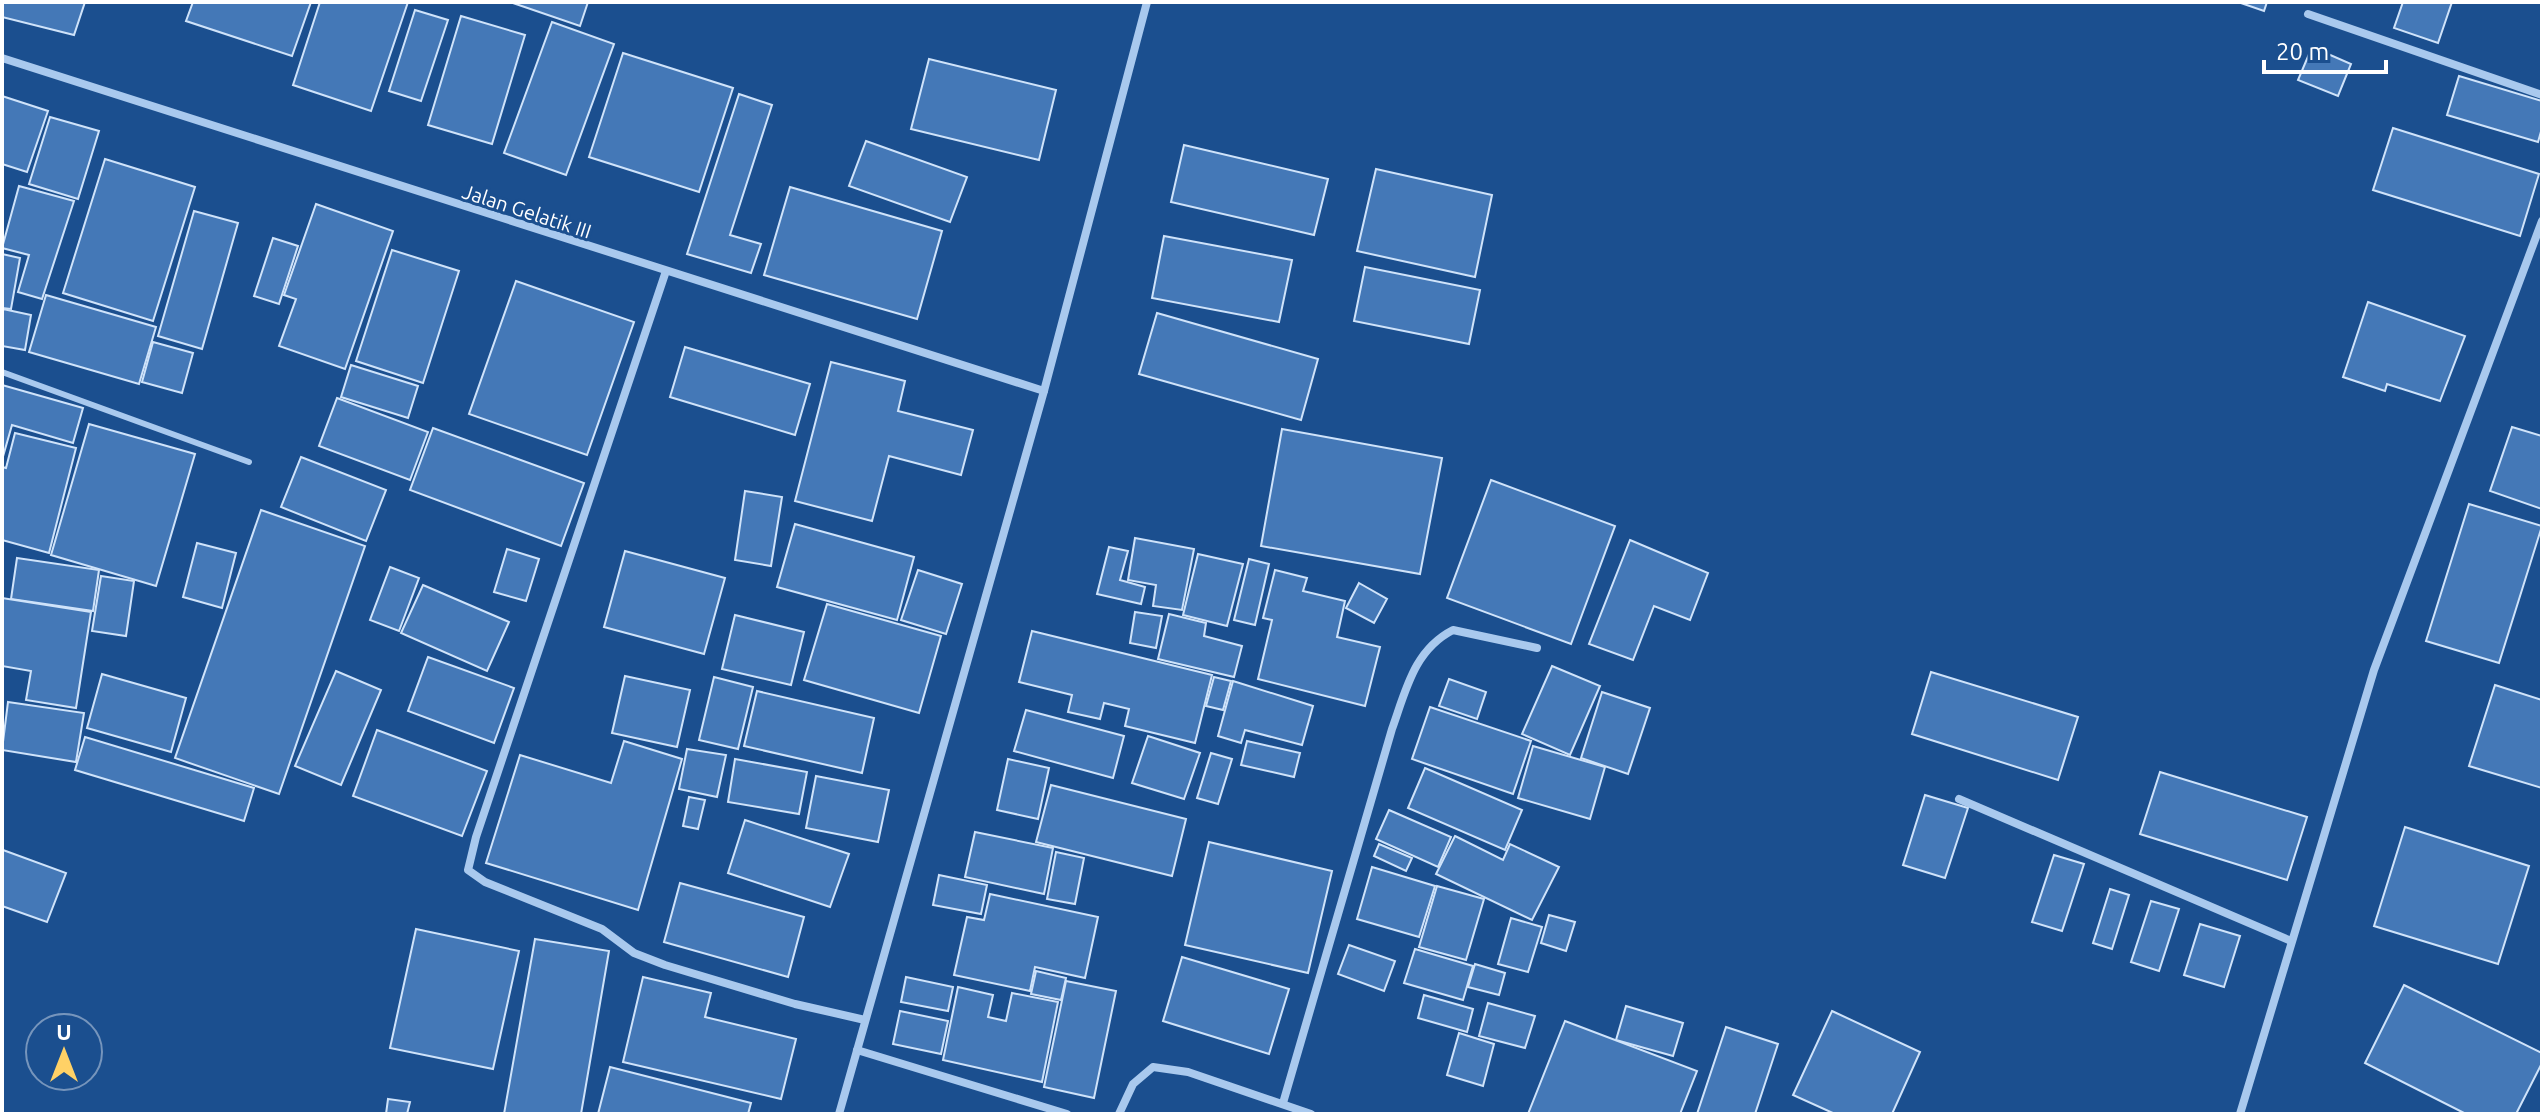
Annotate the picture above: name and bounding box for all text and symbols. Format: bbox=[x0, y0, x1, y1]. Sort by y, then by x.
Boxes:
scale bar bbox=[2264, 24, 2386, 74]
text: 20 m bbox=[2276, 38, 2329, 65]
street label: Jalan Gelatik III bbox=[460, 179, 594, 243]
north arrow bbox=[24, 1012, 104, 1092]
text: U bbox=[56, 1019, 72, 1044]

